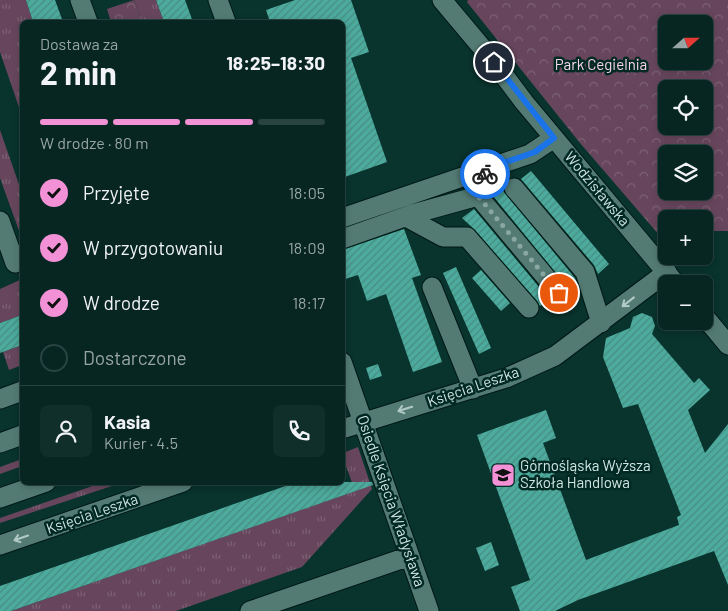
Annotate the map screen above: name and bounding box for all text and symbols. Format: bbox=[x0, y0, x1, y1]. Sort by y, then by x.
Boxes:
north arrow bbox=[658, 15, 712, 70]
map controls bbox=[658, 15, 713, 330]
text: Dostawa za bbox=[40, 34, 118, 53]
pin bbox=[473, 41, 515, 83]
icon: home bbox=[480, 48, 508, 76]
text: 18:25–18:30 bbox=[226, 51, 325, 74]
text: 2 min bbox=[40, 53, 117, 91]
park label: Park Cegielnia bbox=[555, 55, 647, 73]
button: locate bbox=[658, 80, 713, 135]
text: W drodze · 80 m bbox=[40, 133, 148, 152]
button: layers bbox=[658, 145, 713, 200]
street label: Wodzisławska bbox=[561, 147, 634, 229]
courier bbox=[460, 149, 510, 199]
icon: bike bbox=[471, 160, 499, 188]
icon: check bbox=[40, 179, 68, 207]
text: Przyjęte bbox=[83, 181, 150, 204]
text: 18:05 bbox=[288, 183, 325, 202]
button: + bbox=[658, 210, 713, 265]
icon: check bbox=[40, 234, 68, 262]
text: W przygotowaniu bbox=[83, 236, 223, 259]
text: 18:09 bbox=[288, 238, 325, 257]
pin bbox=[538, 272, 580, 314]
button: − bbox=[658, 275, 713, 330]
icon: bag bbox=[545, 279, 573, 307]
icon: check bbox=[40, 289, 68, 317]
text: W drodze bbox=[83, 291, 160, 314]
text: 18:17 bbox=[292, 293, 325, 312]
one-way arrow bbox=[621, 297, 635, 307]
text: Dostarczone bbox=[83, 346, 187, 369]
street label: Księcia Leszka bbox=[424, 362, 521, 410]
button: person bbox=[40, 405, 92, 457]
button: phone bbox=[273, 405, 325, 457]
one-way arrow bbox=[398, 405, 414, 415]
text: Kasia bbox=[104, 410, 150, 433]
street label: Osiedle Księcia Władysława bbox=[354, 413, 430, 589]
text: Kurier · 4.5 bbox=[104, 433, 178, 452]
place label: Górnośląska Wyższa Szkoła Handlowa bbox=[520, 456, 651, 491]
school or university icon: Górnośląska Wyższa Szkoła Handlowa bbox=[490, 462, 516, 488]
street label: Księcia Leszka bbox=[43, 489, 140, 537]
one-way arrow bbox=[14, 534, 30, 543]

